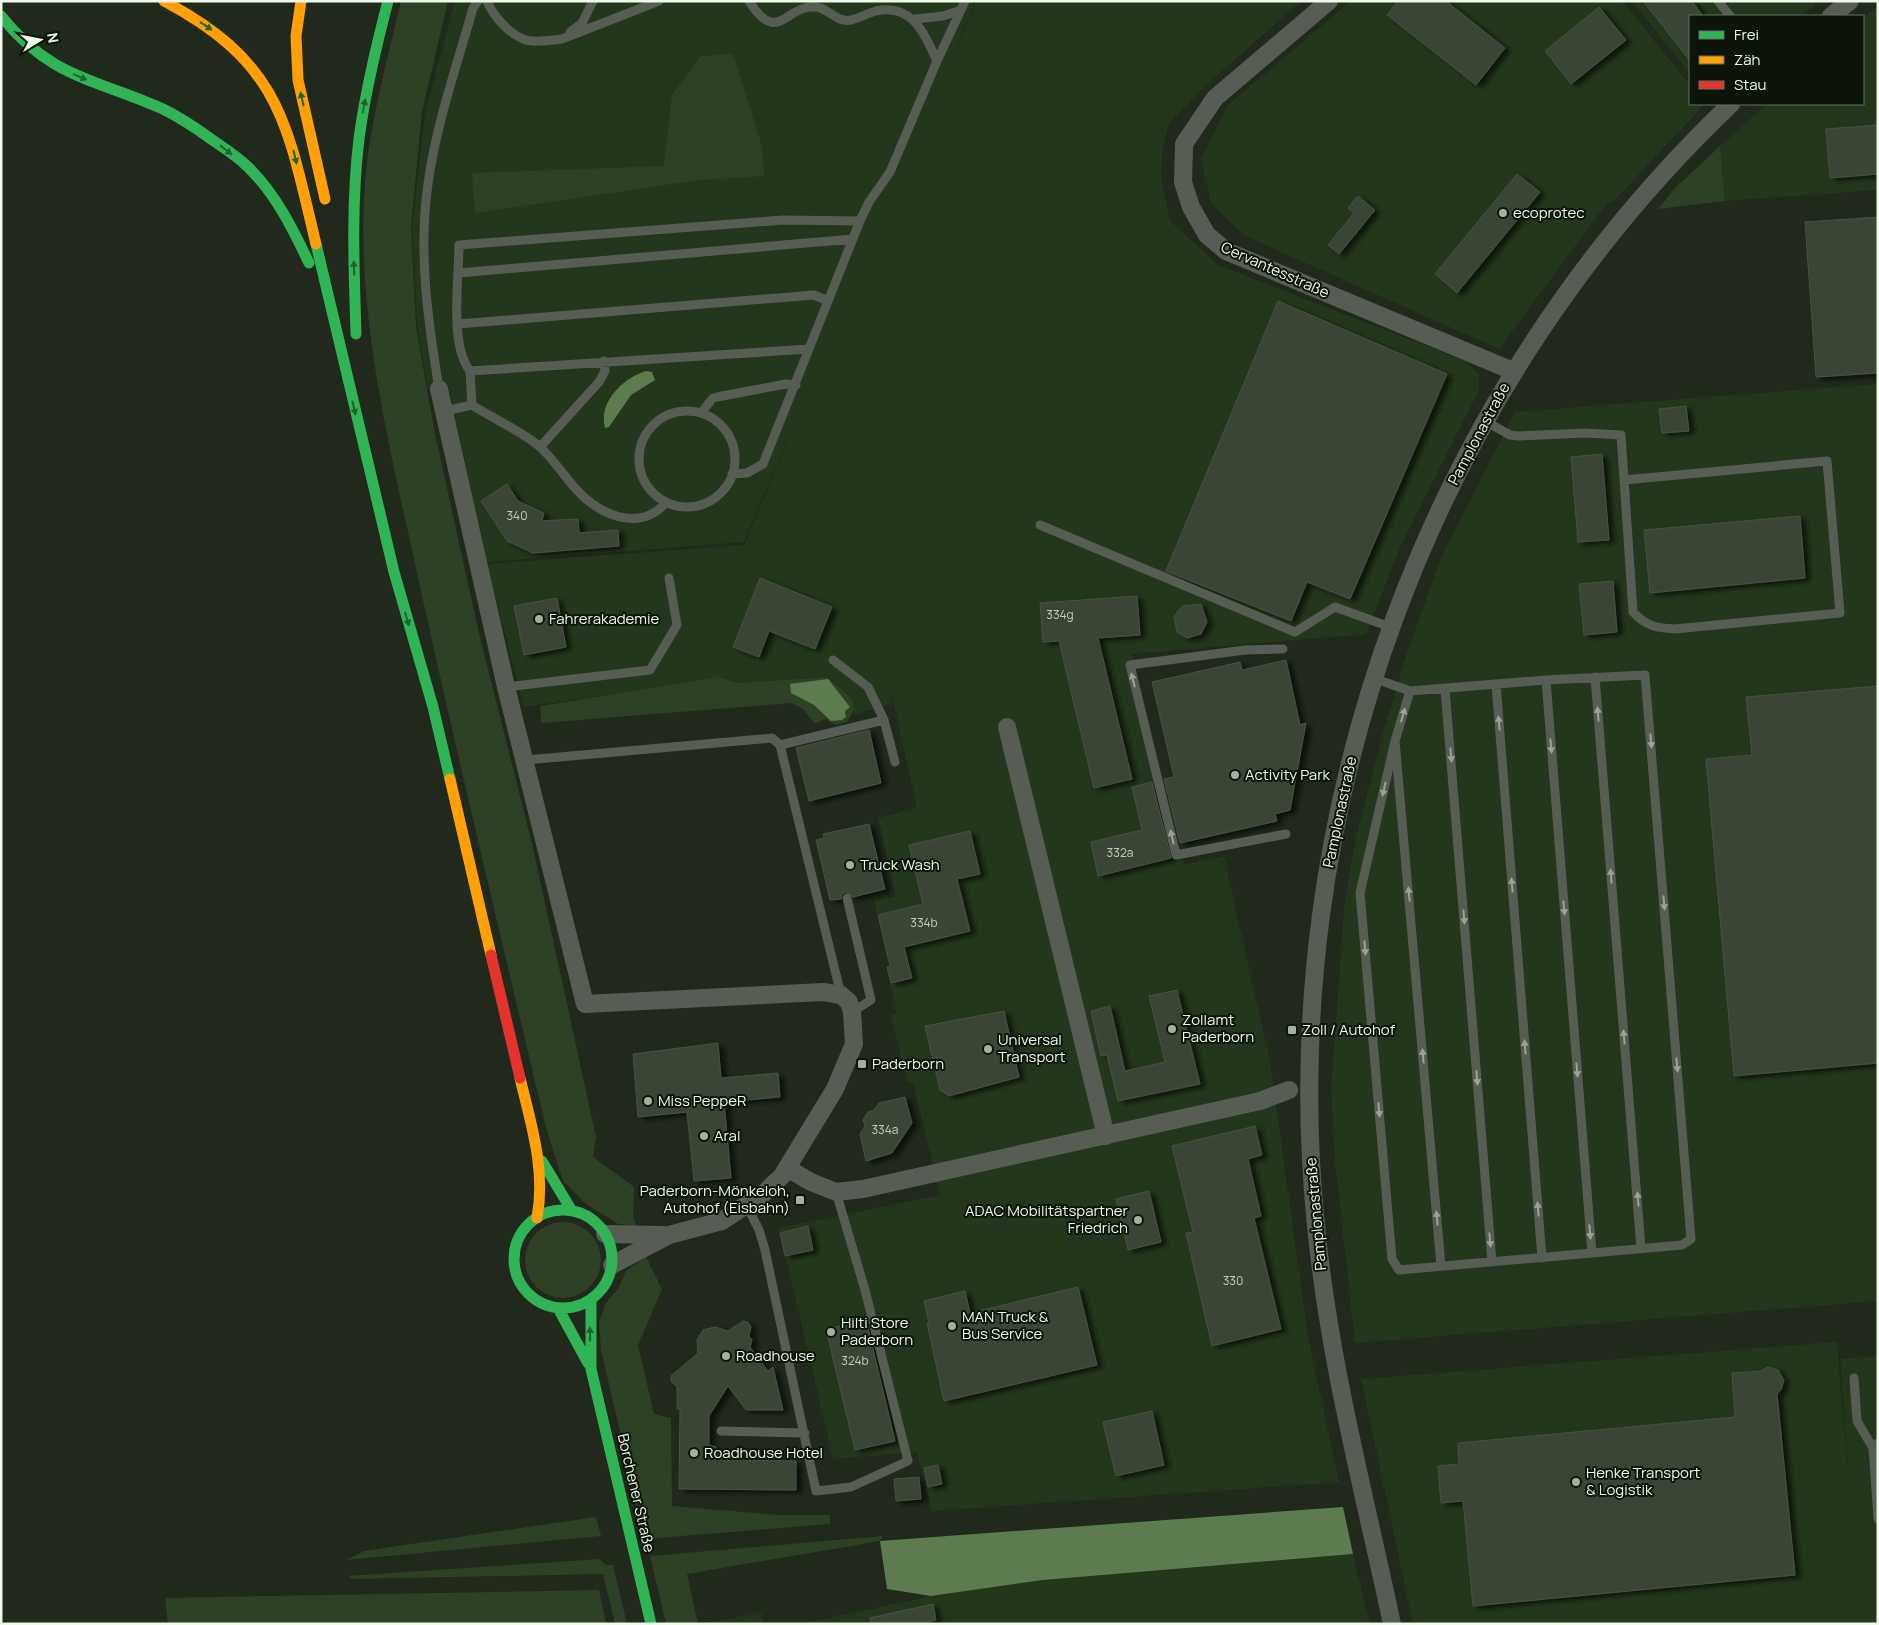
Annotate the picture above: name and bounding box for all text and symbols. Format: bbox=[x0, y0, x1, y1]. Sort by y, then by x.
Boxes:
north arrow bbox=[15, 15, 65, 65]
legend bbox=[1689, 15, 1864, 105]
one-way arrow bbox=[199, 21, 213, 31]
text: Frei bbox=[1734, 24, 1759, 45]
text: N bbox=[43, 31, 64, 44]
text: Zäh bbox=[1734, 49, 1761, 70]
one-way arrow bbox=[73, 73, 87, 81]
text: Stau bbox=[1734, 74, 1767, 95]
one-way arrow bbox=[298, 91, 306, 107]
one-way arrow bbox=[361, 97, 369, 113]
one-way arrow bbox=[219, 144, 232, 155]
one-way arrow bbox=[291, 149, 299, 164]
place label: ecoprotec bbox=[1513, 202, 1585, 223]
marker: ecoprotec bbox=[1497, 207, 1509, 219]
street label: Cervantesstraße bbox=[1218, 236, 1333, 303]
one-way arrow bbox=[350, 260, 358, 276]
street label: Pamplonastraße bbox=[1443, 379, 1515, 489]
one-way arrow bbox=[351, 401, 359, 416]
house number: 340 bbox=[506, 507, 528, 524]
house number: 334g bbox=[1046, 606, 1074, 623]
place label: Fahrerakademie bbox=[549, 608, 659, 629]
one-way arrow bbox=[404, 611, 412, 626]
marker: Fahrerakademie bbox=[533, 613, 545, 625]
one-way arrow bbox=[1129, 672, 1137, 687]
one-way arrow bbox=[1594, 705, 1602, 721]
one-way arrow bbox=[1399, 708, 1407, 723]
one-way arrow bbox=[1494, 715, 1502, 731]
one-way arrow bbox=[1647, 733, 1655, 749]
one-way arrow bbox=[1547, 738, 1555, 754]
one-way arrow bbox=[1447, 747, 1455, 763]
street label: Pamplonastraße bbox=[1317, 754, 1362, 870]
place label: Activity Park bbox=[1245, 764, 1331, 785]
marker: Activity Park bbox=[1229, 769, 1241, 781]
one-way arrow bbox=[1380, 781, 1388, 796]
one-way arrow bbox=[1168, 830, 1176, 845]
house number: 332a bbox=[1107, 844, 1133, 861]
place label: Truck Wash bbox=[860, 854, 940, 875]
marker: Truck Wash bbox=[844, 859, 856, 871]
one-way arrow bbox=[1607, 867, 1615, 883]
one-way arrow bbox=[1507, 877, 1515, 893]
one-way arrow bbox=[1404, 886, 1412, 902]
one-way arrow bbox=[1660, 895, 1668, 911]
one-way arrow bbox=[1561, 900, 1569, 916]
one-way arrow bbox=[1460, 909, 1468, 925]
house number: 334b bbox=[910, 914, 938, 931]
one-way arrow bbox=[1361, 941, 1369, 957]
place label: Zollamt Paderborn bbox=[1182, 1009, 1254, 1047]
place label: Zoll / Autohof bbox=[1302, 1019, 1396, 1040]
marker: Zollamt Paderborn bbox=[1166, 1023, 1178, 1035]
marker: Zoll / Autohof bbox=[1286, 1024, 1298, 1036]
place label: Universal Transport bbox=[998, 1029, 1066, 1067]
one-way arrow bbox=[1620, 1029, 1628, 1045]
one-way arrow bbox=[1521, 1039, 1529, 1055]
marker: Universal Transport bbox=[982, 1043, 994, 1055]
one-way arrow bbox=[1418, 1047, 1426, 1063]
place label: Paderborn bbox=[872, 1053, 944, 1074]
one-way arrow bbox=[1673, 1057, 1681, 1073]
marker: Paderborn bbox=[856, 1058, 868, 1070]
one-way arrow bbox=[1574, 1062, 1582, 1078]
one-way arrow bbox=[1473, 1071, 1481, 1087]
place label: Miss PeppeR bbox=[658, 1090, 746, 1111]
marker: Miss PeppeR bbox=[642, 1095, 654, 1107]
one-way arrow bbox=[1375, 1103, 1383, 1119]
house number: 334a bbox=[871, 1121, 899, 1138]
place label: Aral bbox=[714, 1125, 740, 1146]
marker: Aral bbox=[698, 1130, 710, 1142]
street label: Pamplonastraße bbox=[1300, 1156, 1331, 1271]
place label: Paderborn-Mönkeloh, Autohof (Eisbahn) bbox=[640, 1180, 790, 1218]
one-way arrow bbox=[1633, 1191, 1641, 1207]
marker: Paderborn-Mönkeloh, Autohof (Eisbahn) bbox=[794, 1194, 806, 1206]
place label: ADAC Mobilitätspartner Friedrich bbox=[965, 1200, 1129, 1238]
one-way arrow bbox=[1534, 1201, 1542, 1217]
one-way arrow bbox=[1433, 1209, 1441, 1225]
marker: ADAC Mobilitätspartner Friedrich bbox=[1132, 1214, 1144, 1226]
one-way arrow bbox=[1587, 1224, 1595, 1240]
one-way arrow bbox=[1486, 1233, 1494, 1249]
house number: 330 bbox=[1223, 1272, 1243, 1289]
place label: MAN Truck & Bus Service bbox=[962, 1306, 1049, 1344]
place label: Hilti Store Paderborn bbox=[841, 1312, 913, 1350]
marker: MAN Truck & Bus Service bbox=[946, 1320, 958, 1332]
one-way arrow bbox=[586, 1326, 594, 1342]
marker: Hilti Store Paderborn bbox=[825, 1326, 837, 1338]
place label: Roadhouse bbox=[736, 1345, 815, 1366]
marker: Roadhouse bbox=[720, 1350, 732, 1362]
house number: 324b bbox=[841, 1352, 869, 1369]
street label: Borchener Straße bbox=[613, 1431, 660, 1555]
place label: Roadhouse Hotel bbox=[704, 1442, 823, 1463]
marker: Roadhouse Hotel bbox=[688, 1447, 700, 1459]
place label: Henke Transport & Logistik bbox=[1586, 1462, 1700, 1500]
marker: Henke Transport & Logistik bbox=[1570, 1476, 1582, 1488]

